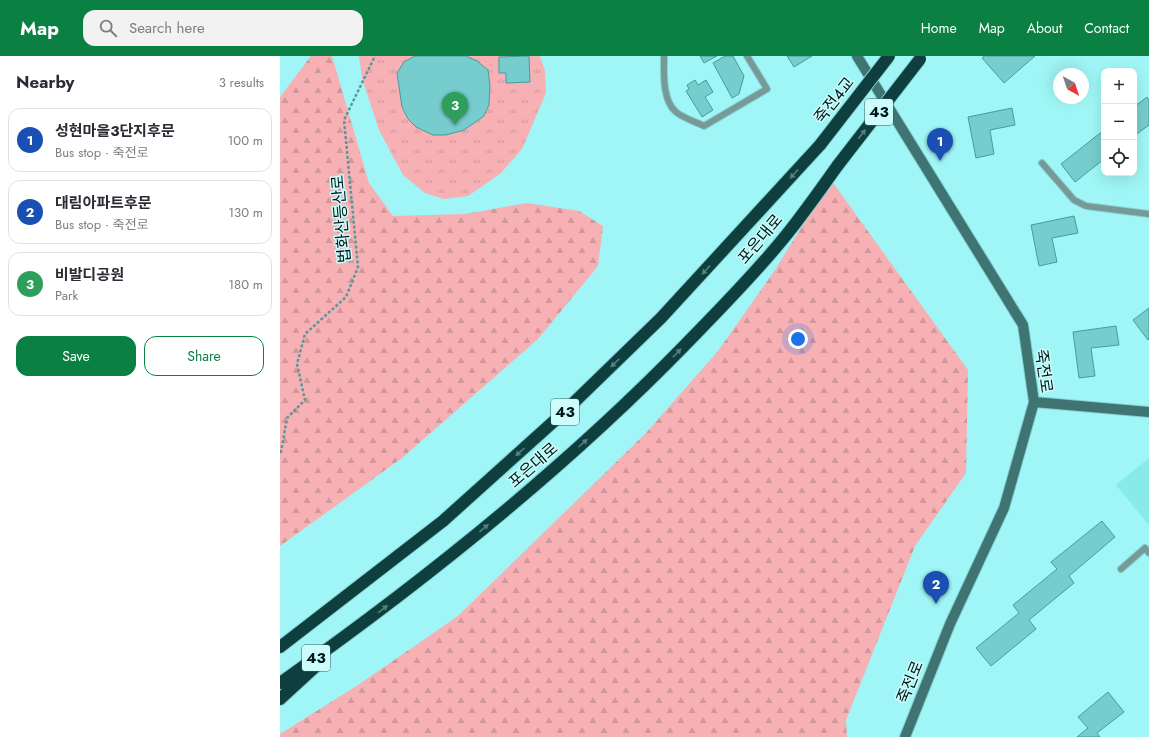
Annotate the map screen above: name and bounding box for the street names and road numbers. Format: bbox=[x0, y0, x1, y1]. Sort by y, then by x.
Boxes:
street label: 죽전4교 bbox=[808, 72, 860, 128]
road number: 43 bbox=[865, 99, 893, 125]
street label: 법화산등산로 bbox=[326, 174, 356, 264]
street label: 포은대로 bbox=[732, 209, 788, 269]
street label: 죽전로 bbox=[1030, 348, 1058, 395]
road number: 43 bbox=[551, 399, 579, 425]
street label: 포은대로 bbox=[503, 437, 563, 493]
road number: 43 bbox=[302, 645, 330, 671]
street label: 죽전로 bbox=[891, 657, 929, 707]

